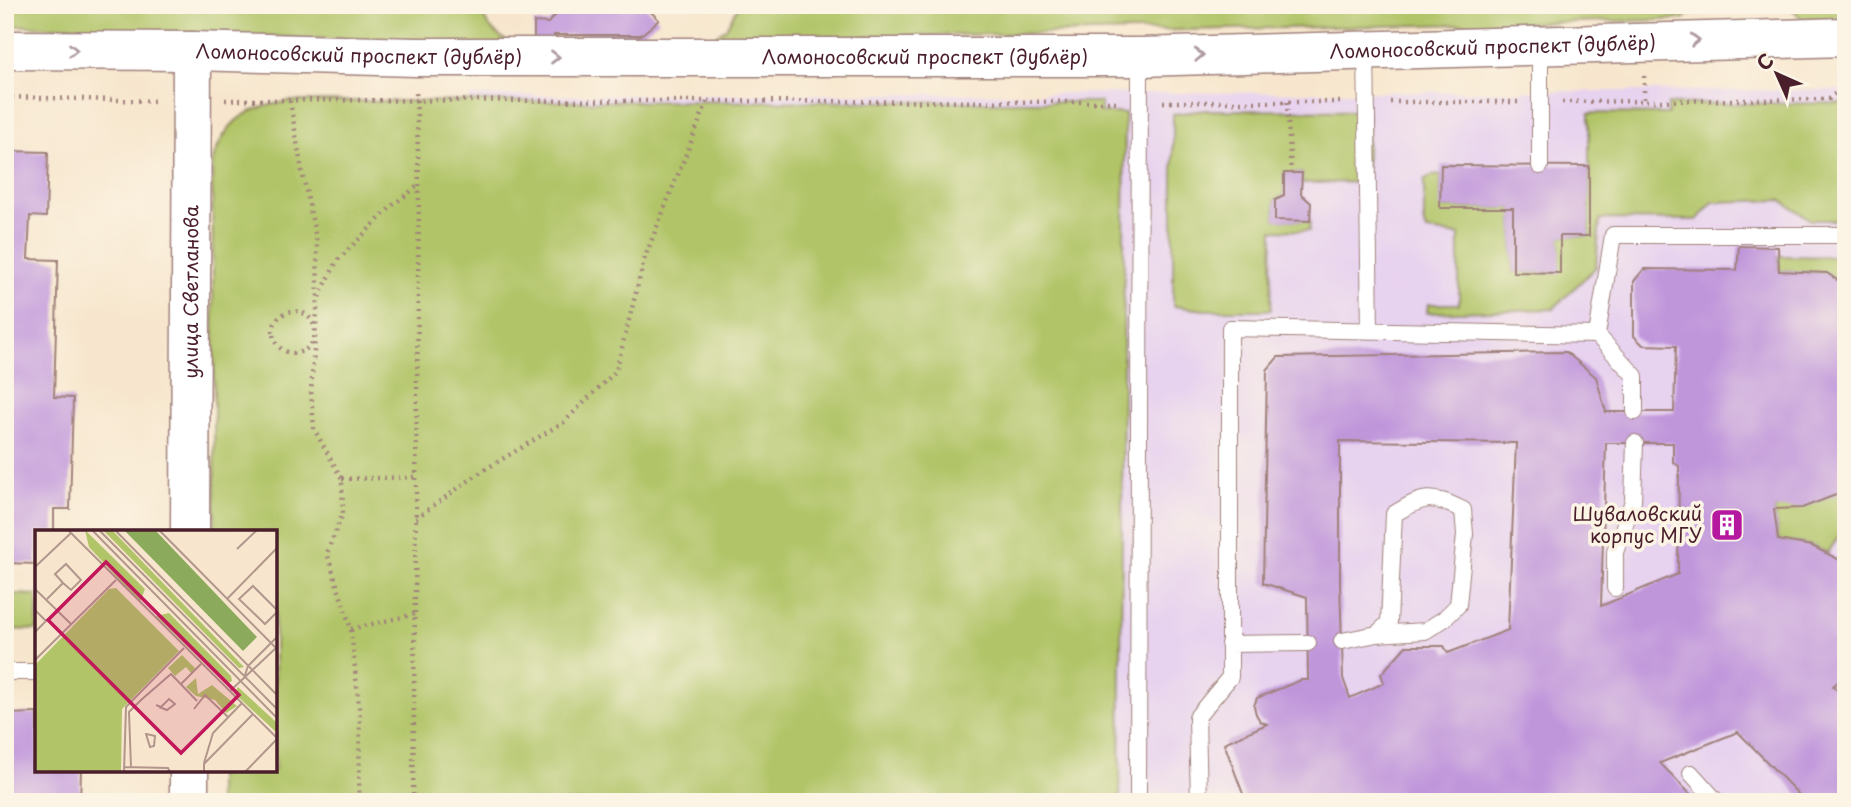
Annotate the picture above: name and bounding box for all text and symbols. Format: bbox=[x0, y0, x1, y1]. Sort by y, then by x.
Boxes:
street label: Ломоносовский проспект (дублёр) bbox=[1329, 27, 1656, 65]
one-way arrow bbox=[1690, 32, 1701, 47]
street label: Ломоносовский проспект (дублёр) bbox=[195, 36, 522, 70]
north arrow bbox=[1742, 38, 1812, 108]
one-way arrow bbox=[69, 42, 79, 58]
street label: Ломоносовский проспект (дублёр) bbox=[762, 42, 1088, 70]
text: С bbox=[1749, 46, 1779, 76]
one-way arrow bbox=[1193, 47, 1204, 62]
one-way arrow bbox=[550, 49, 560, 65]
street label: улица Светланова bbox=[176, 205, 204, 379]
place label: Шуваловский корпус МГУ bbox=[1573, 499, 1702, 549]
building icon: Шуваловский корпус МГУ bbox=[1708, 506, 1746, 544]
inset map bbox=[35, 530, 276, 772]

